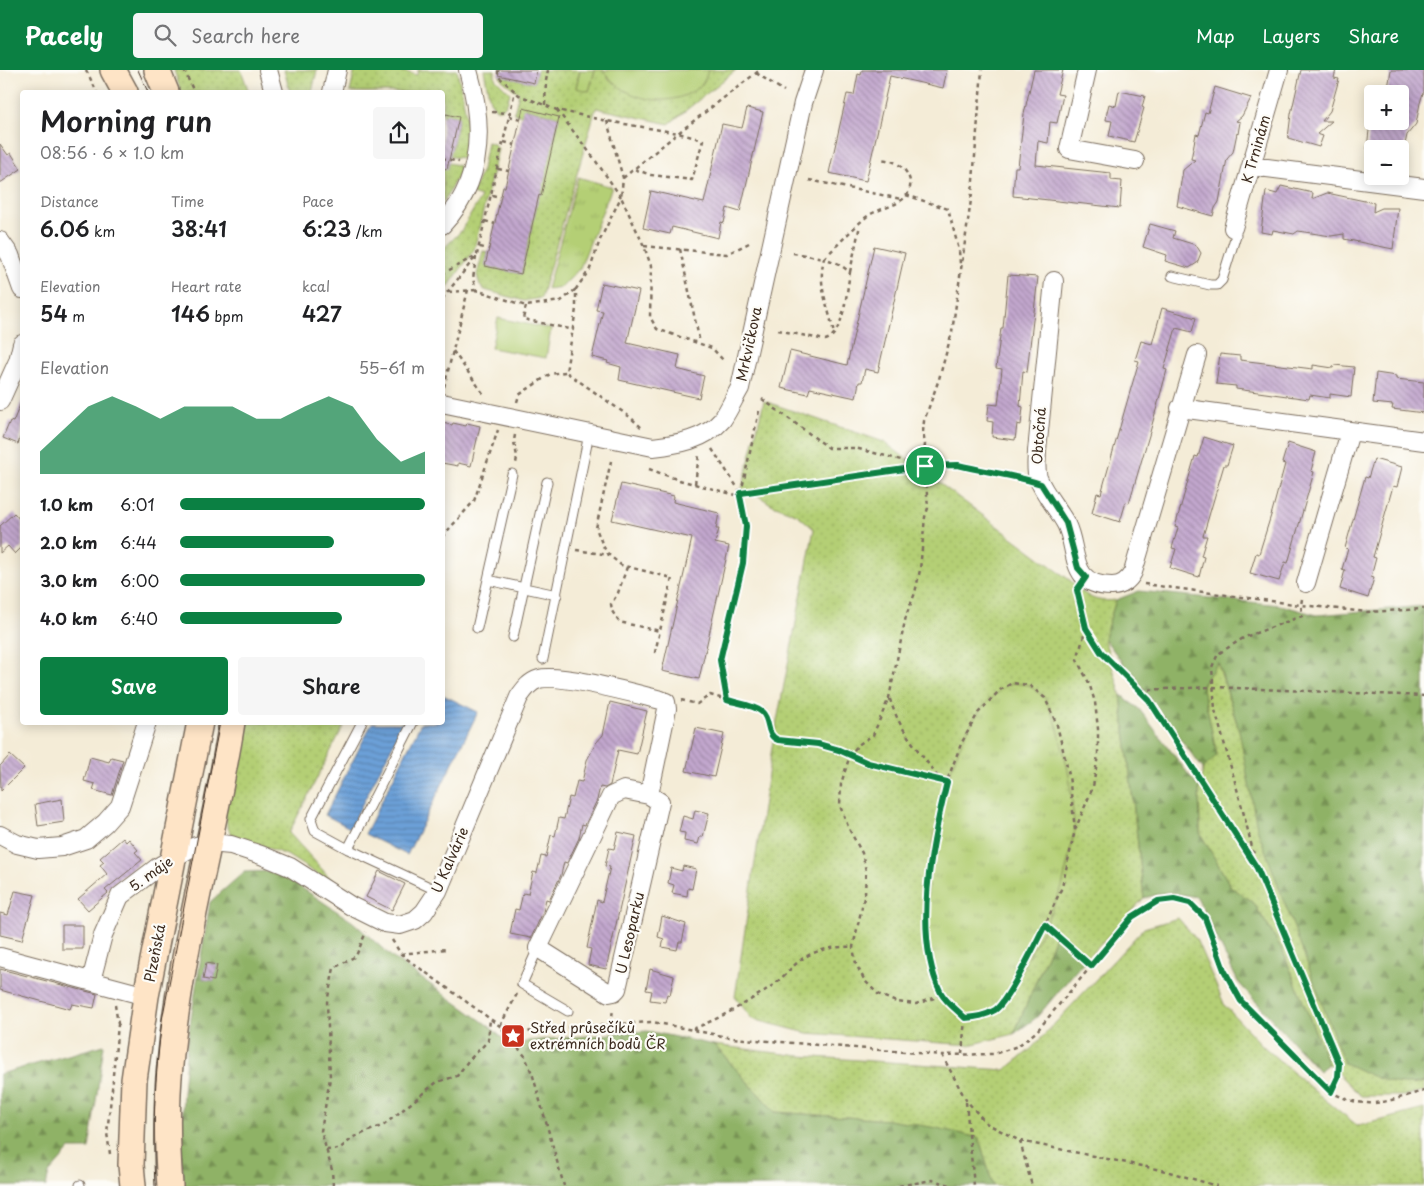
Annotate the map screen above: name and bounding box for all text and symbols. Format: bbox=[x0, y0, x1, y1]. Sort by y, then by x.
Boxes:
search box bbox=[133, 13, 483, 58]
text: Pacely bbox=[25, 17, 103, 53]
icon: search bbox=[151, 21, 179, 49]
text: Search here bbox=[191, 21, 300, 49]
text: Map bbox=[1196, 22, 1235, 49]
text: Layers bbox=[1263, 22, 1320, 49]
text: Share bbox=[1348, 22, 1399, 49]
map controls bbox=[1364, 85, 1409, 185]
button: + bbox=[1364, 85, 1409, 130]
text: Morning run bbox=[40, 99, 212, 142]
button: share bbox=[373, 107, 425, 159]
street label: K Trninám bbox=[1236, 112, 1275, 185]
text: 08:56 · 6 × 1.0 km bbox=[40, 140, 184, 164]
button: − bbox=[1364, 140, 1409, 185]
text: Distance bbox=[40, 191, 99, 212]
text: Time bbox=[171, 191, 204, 212]
text: Pace bbox=[302, 191, 334, 212]
text: 6.06 bbox=[40, 212, 90, 244]
text: 38:41 bbox=[171, 212, 227, 244]
text: 6:23 bbox=[302, 212, 351, 244]
text: km bbox=[90, 221, 115, 242]
text: /km bbox=[351, 221, 383, 242]
text: Elevation bbox=[40, 276, 100, 297]
text: Heart rate bbox=[171, 276, 242, 297]
text: kcal bbox=[302, 276, 330, 297]
text: 54 bbox=[40, 297, 68, 329]
text: 146 bbox=[171, 297, 210, 329]
text: 427 bbox=[302, 297, 342, 329]
street label: Mrkvičkova bbox=[730, 304, 767, 383]
text: m bbox=[68, 306, 85, 327]
text: bpm bbox=[210, 306, 244, 327]
text: Elevation bbox=[40, 355, 109, 379]
text: 55–61 m bbox=[359, 355, 425, 379]
street label: Obtočná bbox=[1026, 407, 1051, 465]
pin bbox=[904, 445, 946, 487]
icon: arrive bbox=[911, 452, 939, 480]
text: 1.0 km bbox=[40, 492, 93, 516]
text: 6:01 bbox=[120, 492, 155, 516]
text: 2.0 km bbox=[40, 530, 97, 554]
text: 6:44 bbox=[120, 530, 157, 554]
text: 3.0 km bbox=[40, 568, 97, 592]
text: 6:00 bbox=[120, 568, 159, 592]
text: 4.0 km bbox=[40, 606, 97, 630]
text: 6:40 bbox=[120, 606, 158, 630]
button: Save bbox=[40, 657, 228, 715]
button: Share bbox=[238, 657, 425, 715]
street label: U Kalvárie bbox=[426, 823, 473, 896]
street label: 5. máje bbox=[125, 851, 177, 896]
street label: U Lesoparku bbox=[610, 890, 649, 976]
street label: Plzeňská bbox=[139, 922, 170, 984]
place label: Střed průsečíků extrémních bodů ČR bbox=[530, 1017, 666, 1054]
place icon: Střed průsečíků extrémních bodů ČR bbox=[500, 1023, 526, 1049]

